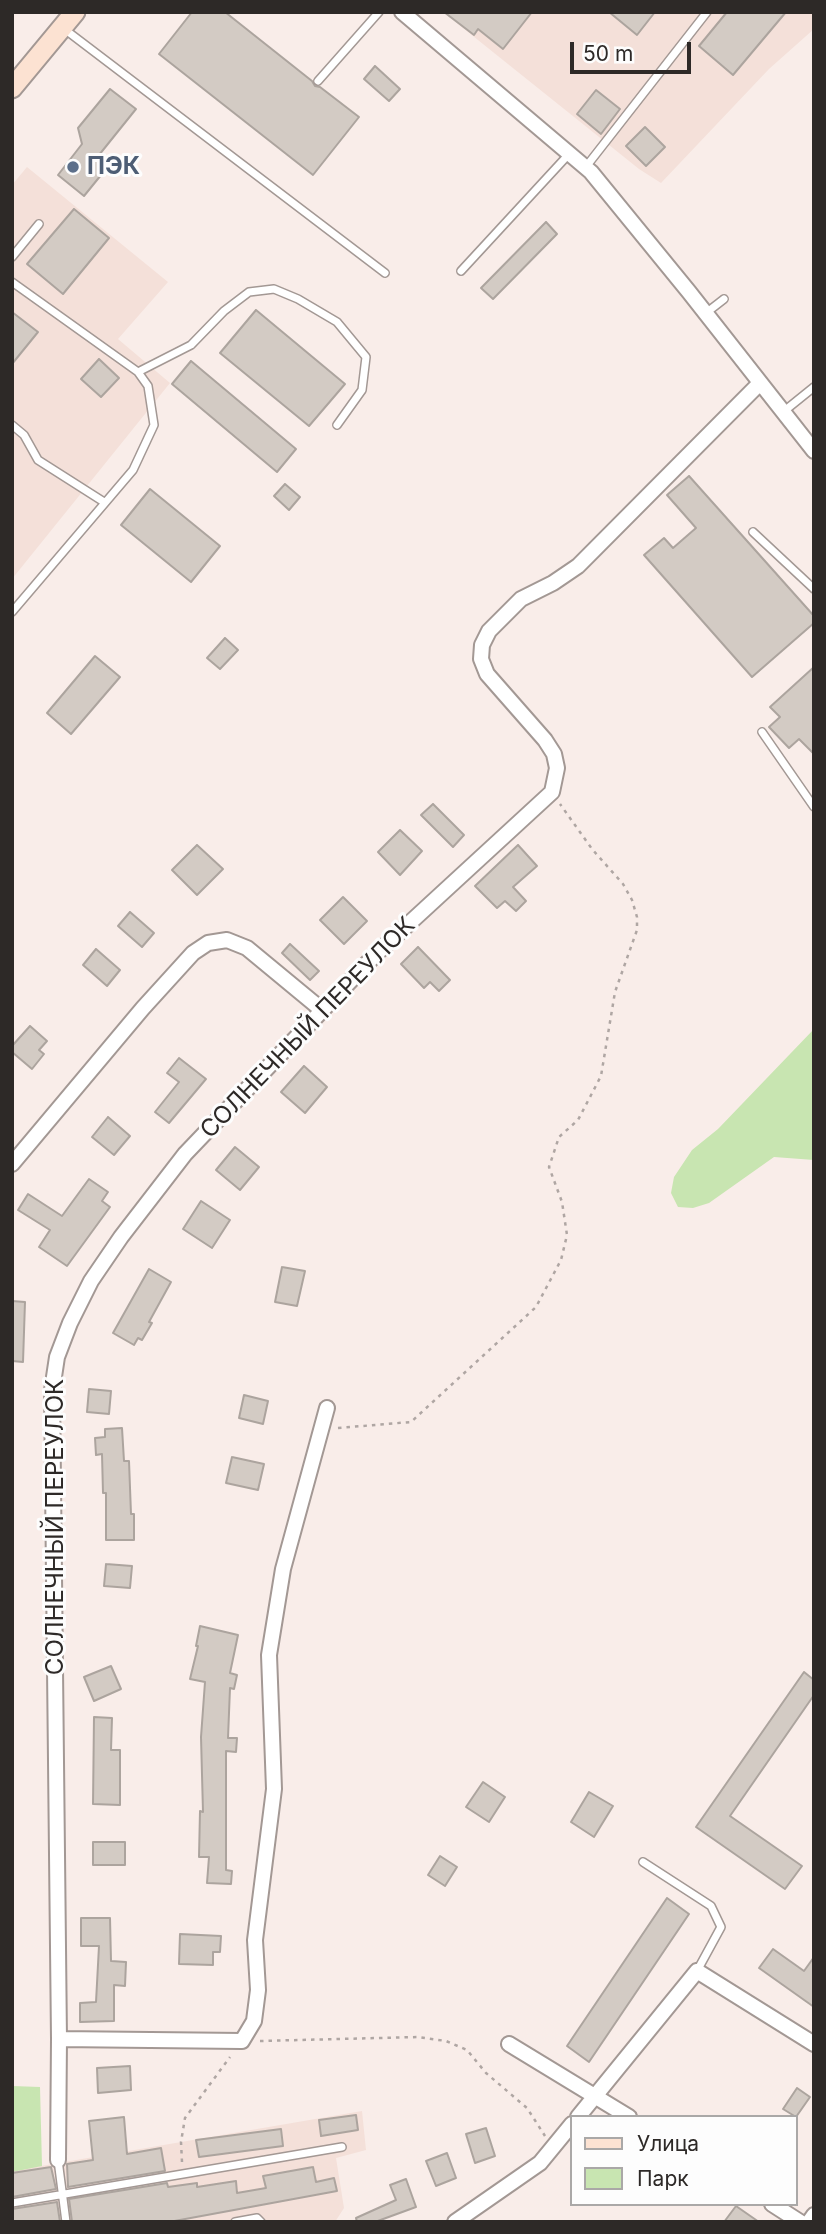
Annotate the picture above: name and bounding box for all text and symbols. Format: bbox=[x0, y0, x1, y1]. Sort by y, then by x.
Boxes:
scale bar bbox=[574, 28, 695, 72]
text: 50 m bbox=[583, 41, 633, 66]
place label: ПЭК bbox=[87, 153, 140, 181]
marker: ПЭК bbox=[65, 159, 81, 175]
street label: СОЛНЕЧНЫЙ ПЕРЕУЛОК bbox=[195, 911, 421, 1145]
street label: СОЛНЕЧНЫЙ ПЕРЕУЛОК bbox=[42, 1379, 70, 1675]
legend bbox=[570, 2115, 798, 2206]
text: Улица bbox=[637, 2131, 699, 2156]
text: Парк bbox=[637, 2166, 689, 2191]

